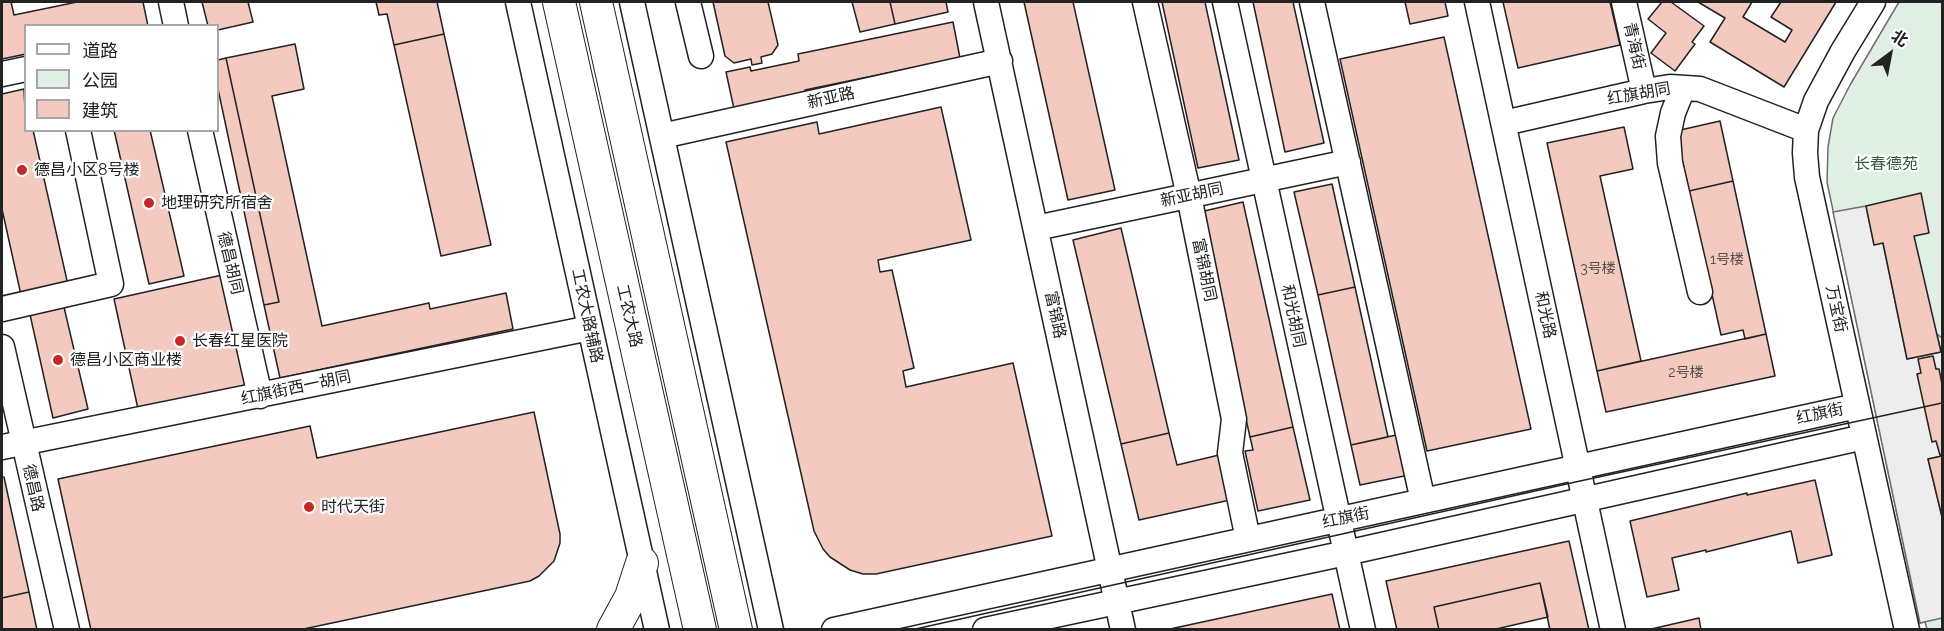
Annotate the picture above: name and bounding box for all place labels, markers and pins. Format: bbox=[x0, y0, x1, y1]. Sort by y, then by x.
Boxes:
place label: 德昌小区8号楼 bbox=[34, 160, 139, 180]
marker: 德昌小区8号楼 bbox=[15, 163, 29, 177]
place label: 地理研究所宿舍 bbox=[161, 193, 273, 213]
marker: 地理研究所宿舍 bbox=[142, 196, 156, 210]
place label: 长春红星医院 bbox=[192, 331, 288, 351]
marker: 长春红星医院 bbox=[173, 334, 187, 348]
place label: 德昌小区商业楼 bbox=[70, 350, 182, 370]
marker: 德昌小区商业楼 bbox=[51, 353, 65, 367]
place label: 时代天街 bbox=[321, 497, 385, 517]
marker: 时代天街 bbox=[302, 500, 316, 514]

